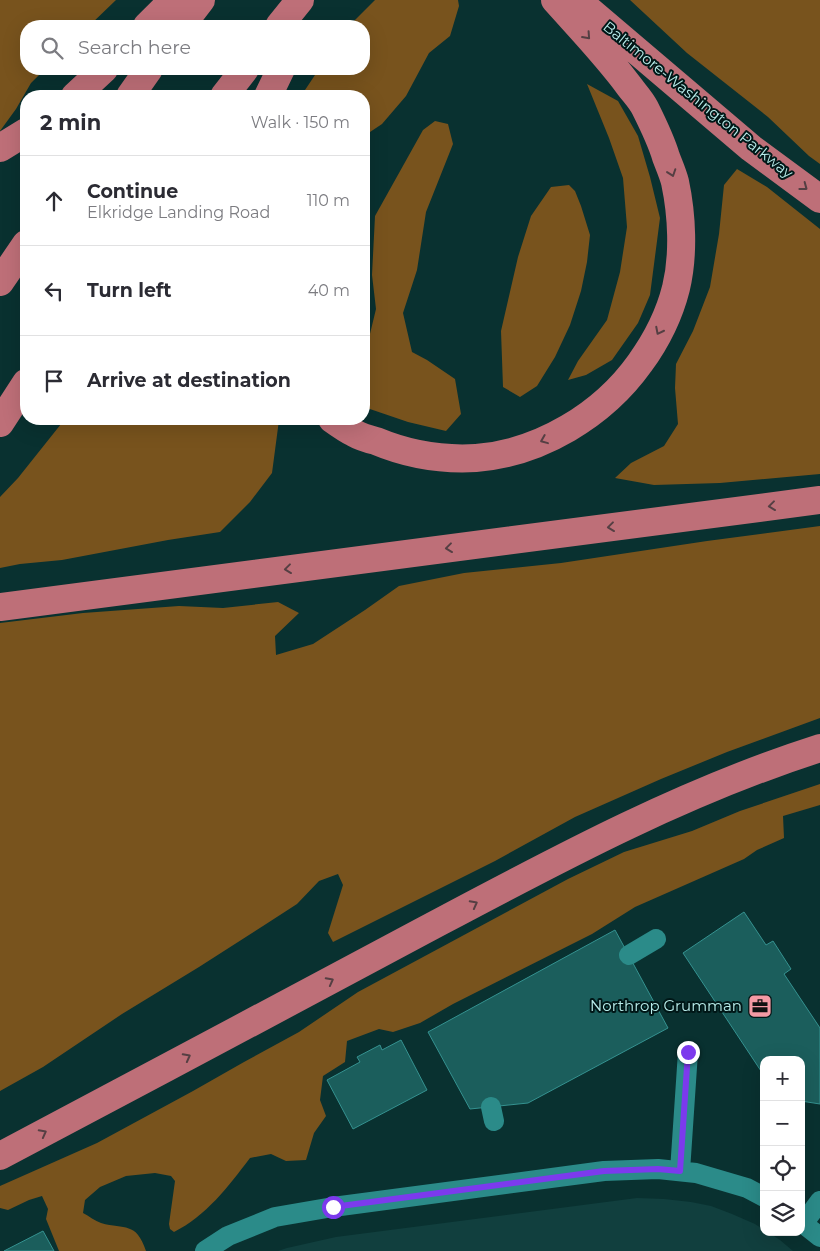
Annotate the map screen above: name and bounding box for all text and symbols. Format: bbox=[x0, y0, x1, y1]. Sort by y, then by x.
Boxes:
street label: Baltimore-Washington Parkway bbox=[599, 17, 798, 183]
search box bbox=[20, 20, 370, 75]
one-way arrow bbox=[582, 30, 591, 39]
icon: search bbox=[38, 34, 66, 62]
text: Search here bbox=[78, 36, 191, 59]
text: 2 min bbox=[40, 110, 101, 135]
text: Walk · 150 m bbox=[251, 113, 350, 132]
one-way arrow bbox=[666, 168, 676, 176]
text: Continue bbox=[87, 180, 178, 203]
one-way arrow bbox=[798, 181, 807, 189]
icon: ahead bbox=[40, 187, 68, 215]
text: 110 m bbox=[307, 191, 350, 210]
text: Elkridge Landing Road bbox=[87, 203, 270, 222]
icon: left bbox=[40, 277, 68, 305]
text: Turn left bbox=[87, 279, 172, 302]
text: 40 m bbox=[308, 281, 350, 300]
one-way arrow bbox=[655, 326, 666, 335]
icon: arrive bbox=[40, 367, 68, 395]
text: Arrive at destination bbox=[87, 369, 291, 392]
one-way arrow bbox=[540, 434, 549, 444]
one-way arrow bbox=[767, 500, 775, 511]
one-way arrow bbox=[606, 521, 614, 532]
one-way arrow bbox=[445, 542, 453, 553]
one-way arrow bbox=[284, 563, 292, 574]
one-way arrow bbox=[468, 900, 477, 910]
one-way arrow bbox=[325, 977, 334, 987]
office icon: Northrop Grumman bbox=[747, 993, 773, 1019]
place label: Northrop Grumman bbox=[590, 996, 742, 1015]
route end bbox=[677, 1041, 700, 1064]
one-way arrow bbox=[181, 1053, 190, 1063]
map controls bbox=[760, 1056, 805, 1236]
button: + bbox=[760, 1056, 805, 1101]
button: − bbox=[760, 1101, 805, 1146]
one-way arrow bbox=[38, 1129, 47, 1139]
button: locate bbox=[760, 1146, 805, 1191]
button: layers bbox=[760, 1191, 805, 1236]
route start bbox=[322, 1196, 345, 1219]

